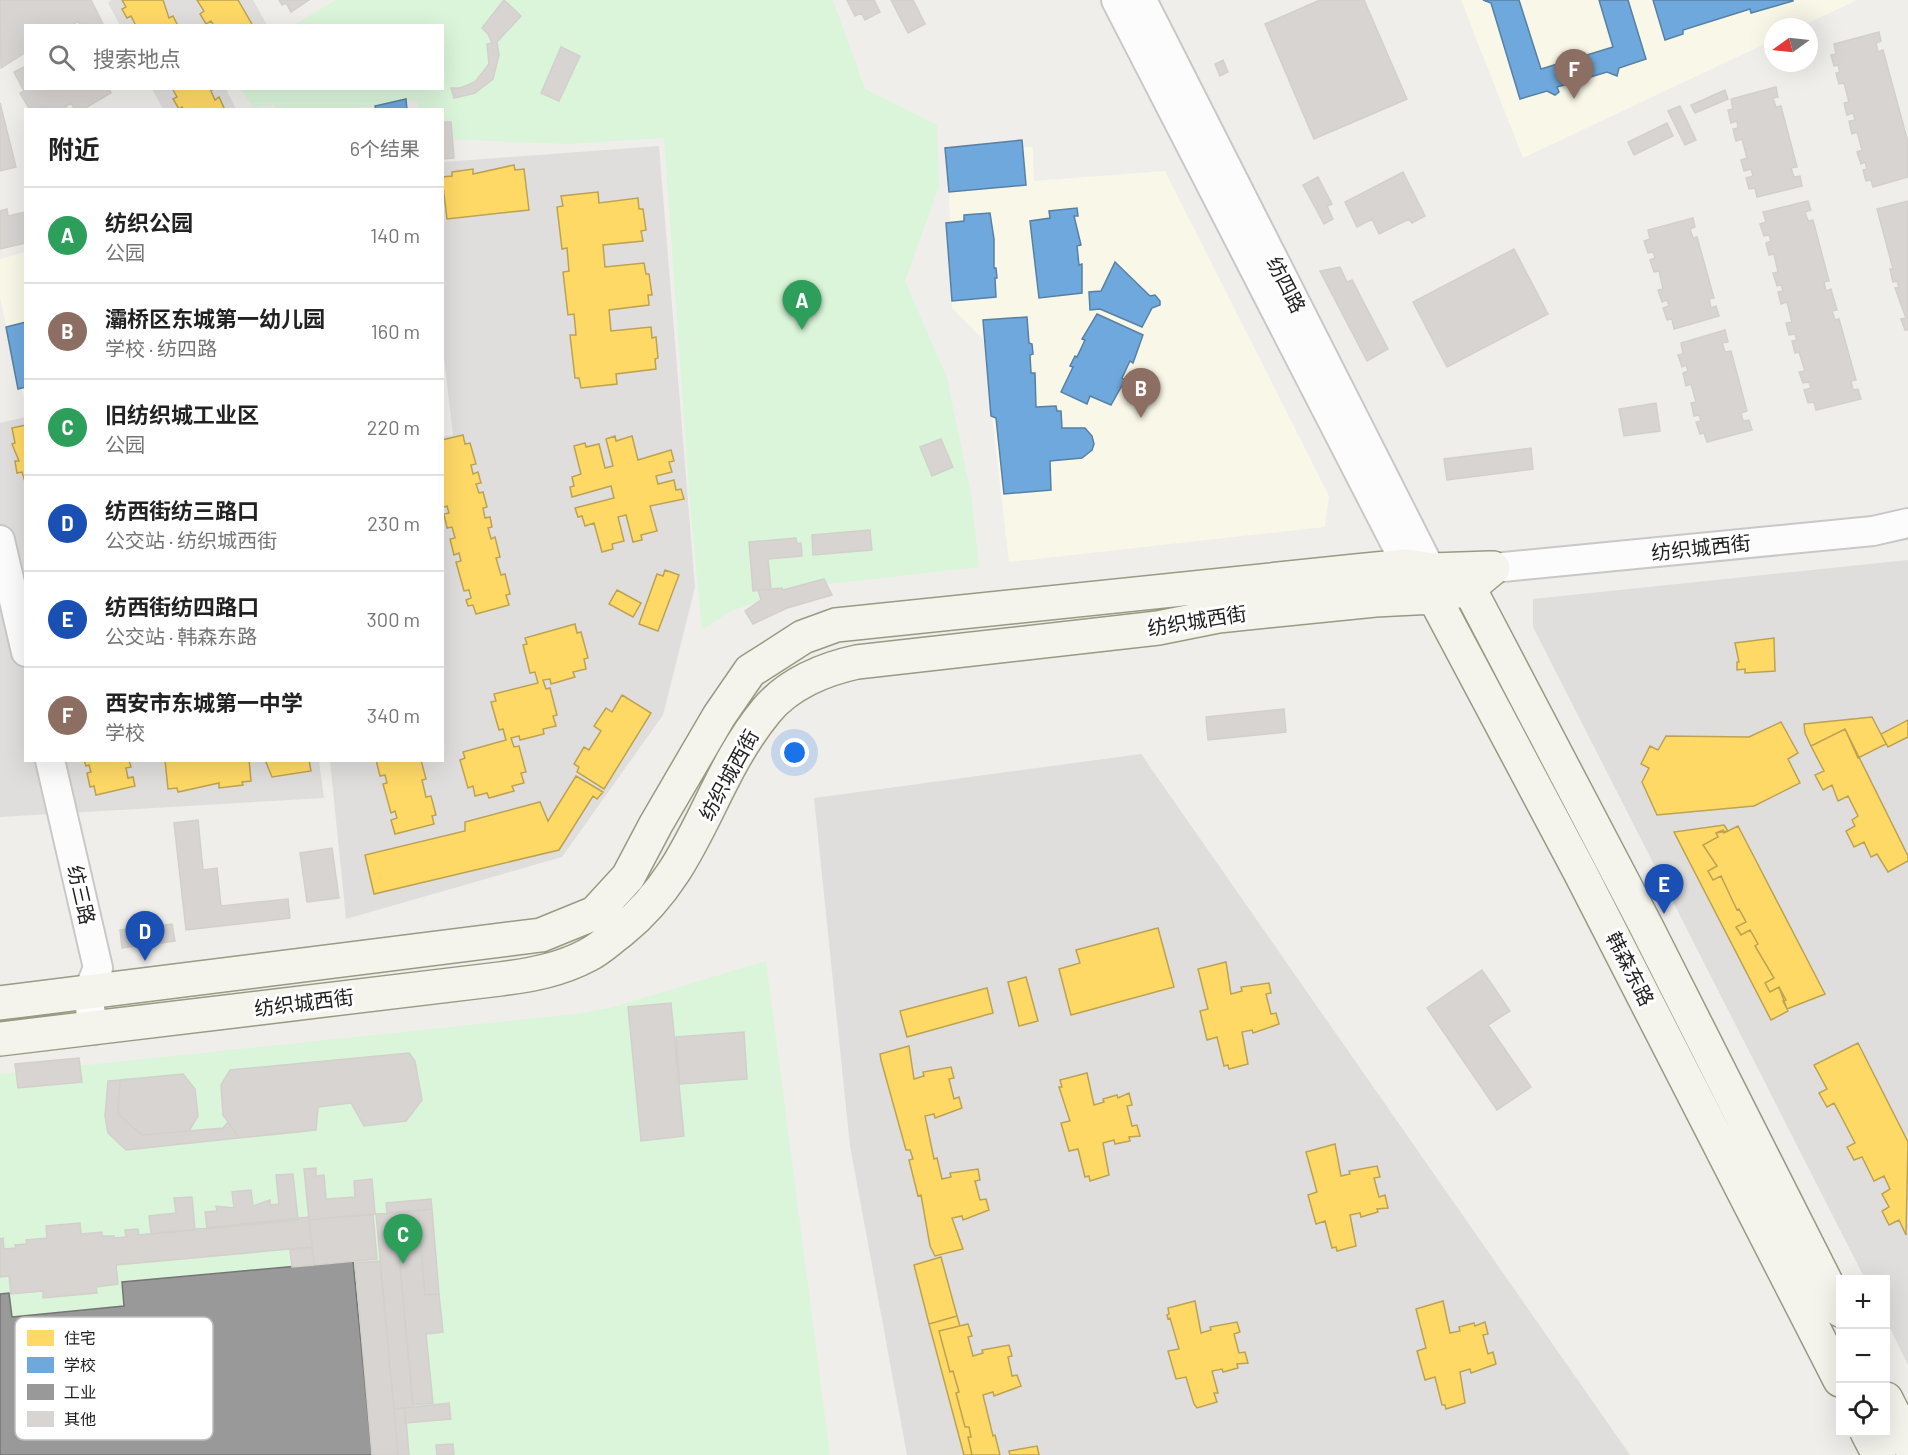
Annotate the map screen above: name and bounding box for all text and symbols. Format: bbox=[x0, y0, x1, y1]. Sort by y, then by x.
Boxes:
north arrow bbox=[1764, 18, 1818, 72]
search box bbox=[24, 24, 444, 90]
icon: search bbox=[45, 41, 78, 74]
text: 搜索地点 bbox=[93, 45, 181, 71]
pin: F bbox=[1554, 50, 1594, 99]
text: 附近 bbox=[48, 133, 100, 164]
text: 6个结果 bbox=[350, 136, 420, 160]
text: 纺织公园 bbox=[105, 209, 193, 235]
text: A bbox=[61, 223, 74, 247]
text: 140 m bbox=[370, 223, 420, 247]
text: 公园 bbox=[105, 240, 145, 264]
street label: 纺四路 bbox=[1263, 252, 1311, 317]
pin: A bbox=[782, 280, 822, 330]
text: 灞桥区东城第一幼儿园 bbox=[105, 305, 325, 331]
text: B bbox=[61, 319, 74, 343]
text: 160 m bbox=[371, 319, 420, 343]
text: 学校 · 纺四路 bbox=[105, 336, 217, 360]
pin: B bbox=[1122, 368, 1160, 418]
text: 旧纺织城工业区 bbox=[105, 401, 259, 427]
text: C bbox=[61, 415, 74, 439]
text: 220 m bbox=[367, 415, 420, 439]
text: 公园 bbox=[105, 432, 145, 456]
text: 纺西街纺三路口 bbox=[105, 497, 259, 523]
text: D bbox=[61, 511, 74, 535]
text: 230 m bbox=[367, 511, 420, 535]
text: 公交站 · 纺织城西街 bbox=[105, 528, 277, 552]
street label: 纺织城西街 bbox=[1650, 530, 1752, 564]
text: 纺西街纺四路口 bbox=[105, 593, 259, 619]
street label: 纺织城西街 bbox=[1146, 600, 1248, 640]
text: E bbox=[62, 607, 73, 631]
text: 300 m bbox=[367, 607, 420, 631]
text: 公交站 · 韩森东路 bbox=[105, 624, 257, 648]
text: 西安市东城第一中学 bbox=[105, 689, 303, 715]
text: F bbox=[62, 703, 73, 727]
text: 340 m bbox=[367, 703, 420, 727]
text: 学校 bbox=[105, 720, 145, 744]
street label: 纺织城西街 bbox=[693, 725, 763, 824]
your location bbox=[780, 738, 809, 767]
street label: 纺三路 bbox=[64, 863, 100, 927]
pin: E bbox=[1644, 864, 1684, 914]
pin: D bbox=[126, 912, 164, 961]
street label: 韩森东路 bbox=[1602, 927, 1660, 1010]
street label: 纺织城西街 bbox=[253, 984, 355, 1020]
pin: C bbox=[384, 1214, 422, 1264]
map controls bbox=[1836, 1275, 1890, 1437]
button: + bbox=[1836, 1275, 1890, 1329]
legend bbox=[15, 1317, 213, 1440]
text: 住宅 bbox=[64, 1328, 96, 1347]
button: − bbox=[1836, 1329, 1890, 1383]
text: 学校 bbox=[64, 1355, 96, 1374]
text: 工业 bbox=[64, 1382, 96, 1401]
button: locate bbox=[1836, 1383, 1890, 1437]
text: 其他 bbox=[64, 1409, 96, 1428]

